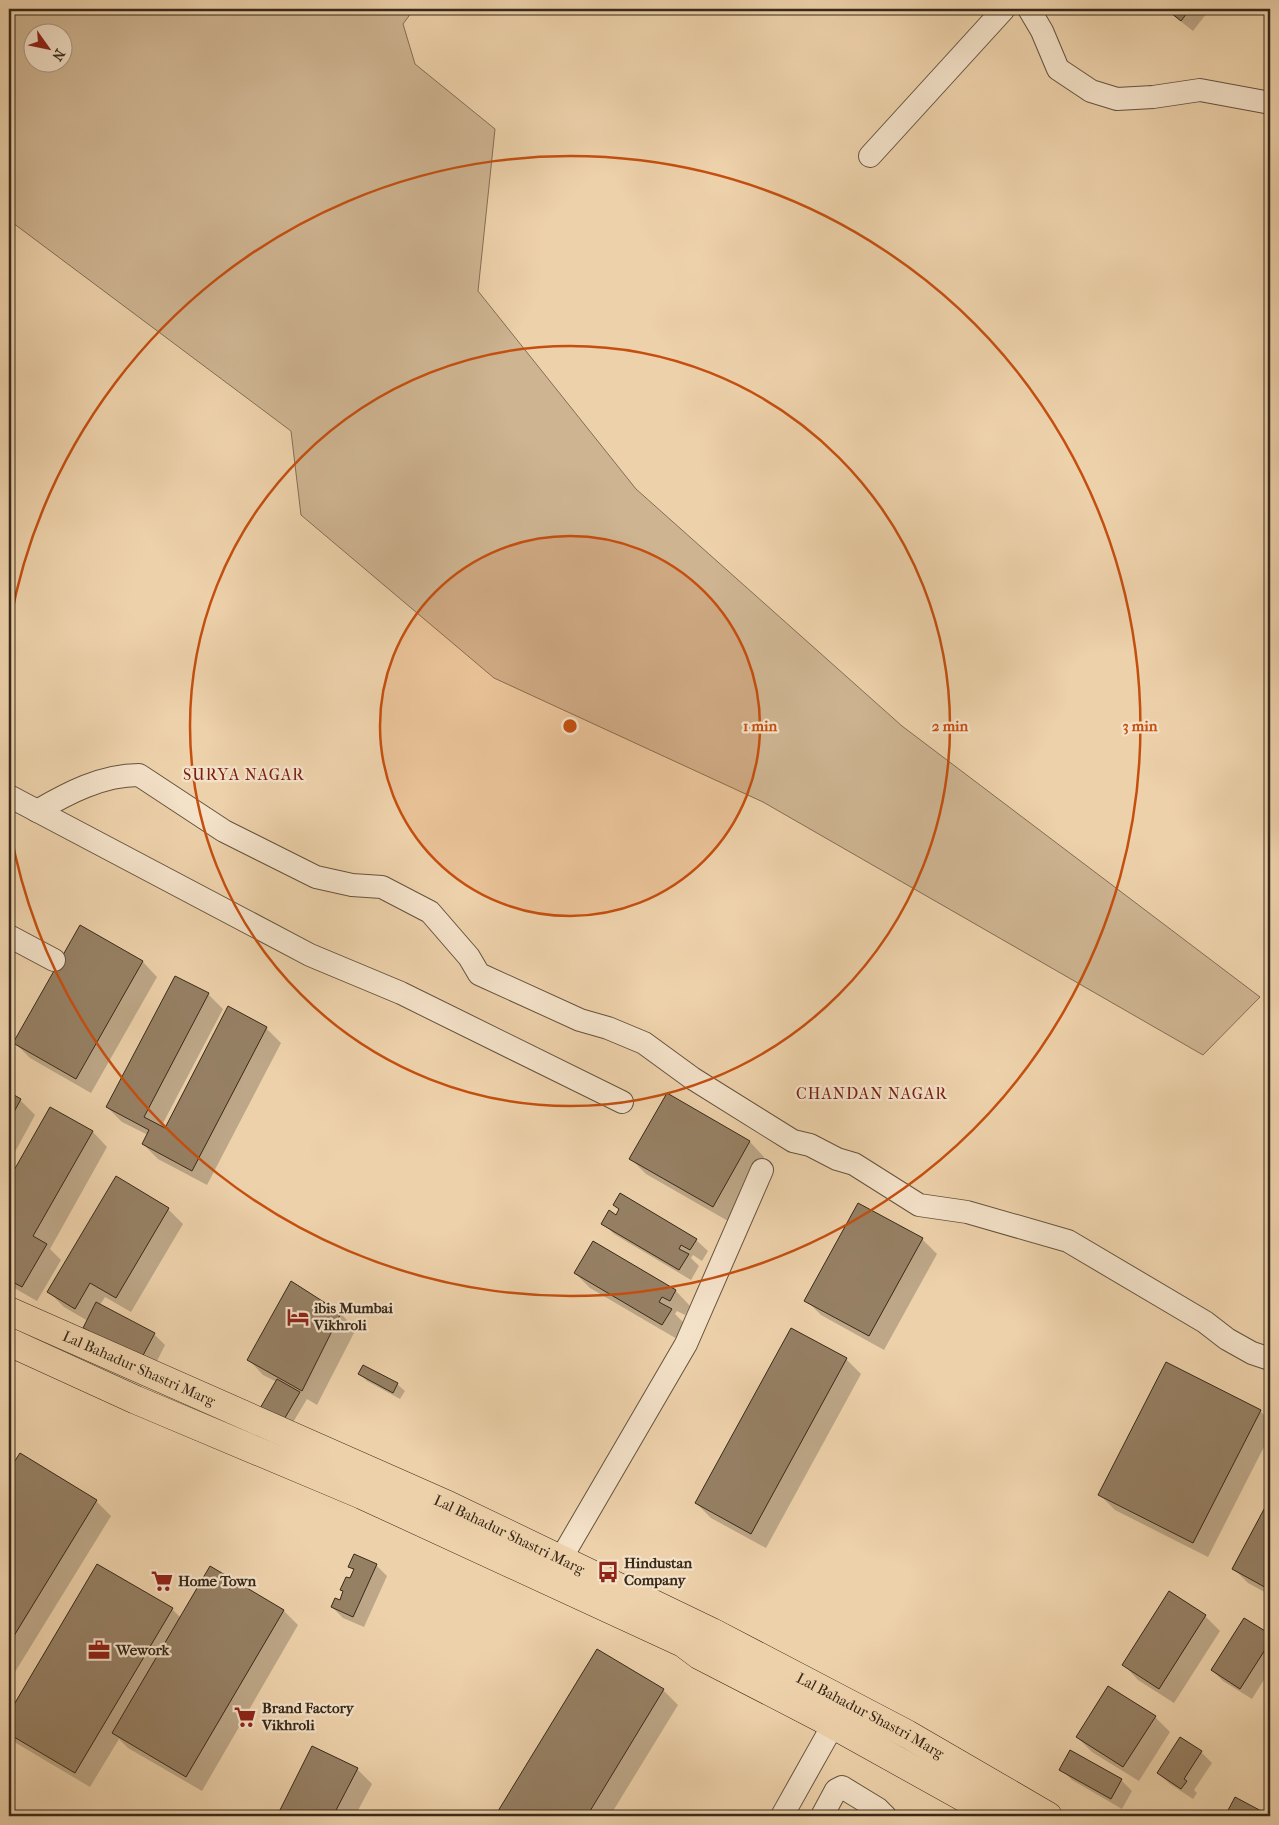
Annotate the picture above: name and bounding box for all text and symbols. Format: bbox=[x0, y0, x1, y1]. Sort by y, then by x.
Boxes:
north arrow bbox=[22, 22, 72, 72]
text: N bbox=[48, 46, 69, 64]
centre of rings bbox=[561, 717, 579, 735]
text: 1 min bbox=[743, 717, 777, 735]
text: 2 min bbox=[932, 717, 969, 735]
text: 3 min bbox=[1123, 717, 1158, 735]
district label: SURYA NAGAR bbox=[183, 765, 305, 784]
district label: CHANDAN NAGAR bbox=[796, 1084, 948, 1103]
place label: ibis Mumbai Vikhroli bbox=[313, 1299, 394, 1334]
hotel icon: ibis Mumbai Vikhroli bbox=[285, 1304, 311, 1330]
street label: Lal Bahadur Shastri Marg bbox=[60, 1327, 219, 1410]
street label: Lal Bahadur Shastri Marg bbox=[431, 1491, 588, 1579]
place label: Hindustan Company bbox=[624, 1554, 692, 1589]
bus stop icon: Hindustan Company bbox=[595, 1559, 621, 1585]
supermarket icon: Home Town bbox=[149, 1568, 175, 1594]
place label: Home Town bbox=[178, 1572, 256, 1590]
office icon: Wework bbox=[86, 1637, 112, 1663]
place label: Wework bbox=[115, 1641, 171, 1659]
street label: Lal Bahadur Shastri Marg bbox=[793, 1669, 948, 1763]
place label: Brand Factory Vikhroli bbox=[261, 1699, 355, 1734]
supermarket icon: Brand Factory Vikhroli bbox=[232, 1704, 258, 1730]

